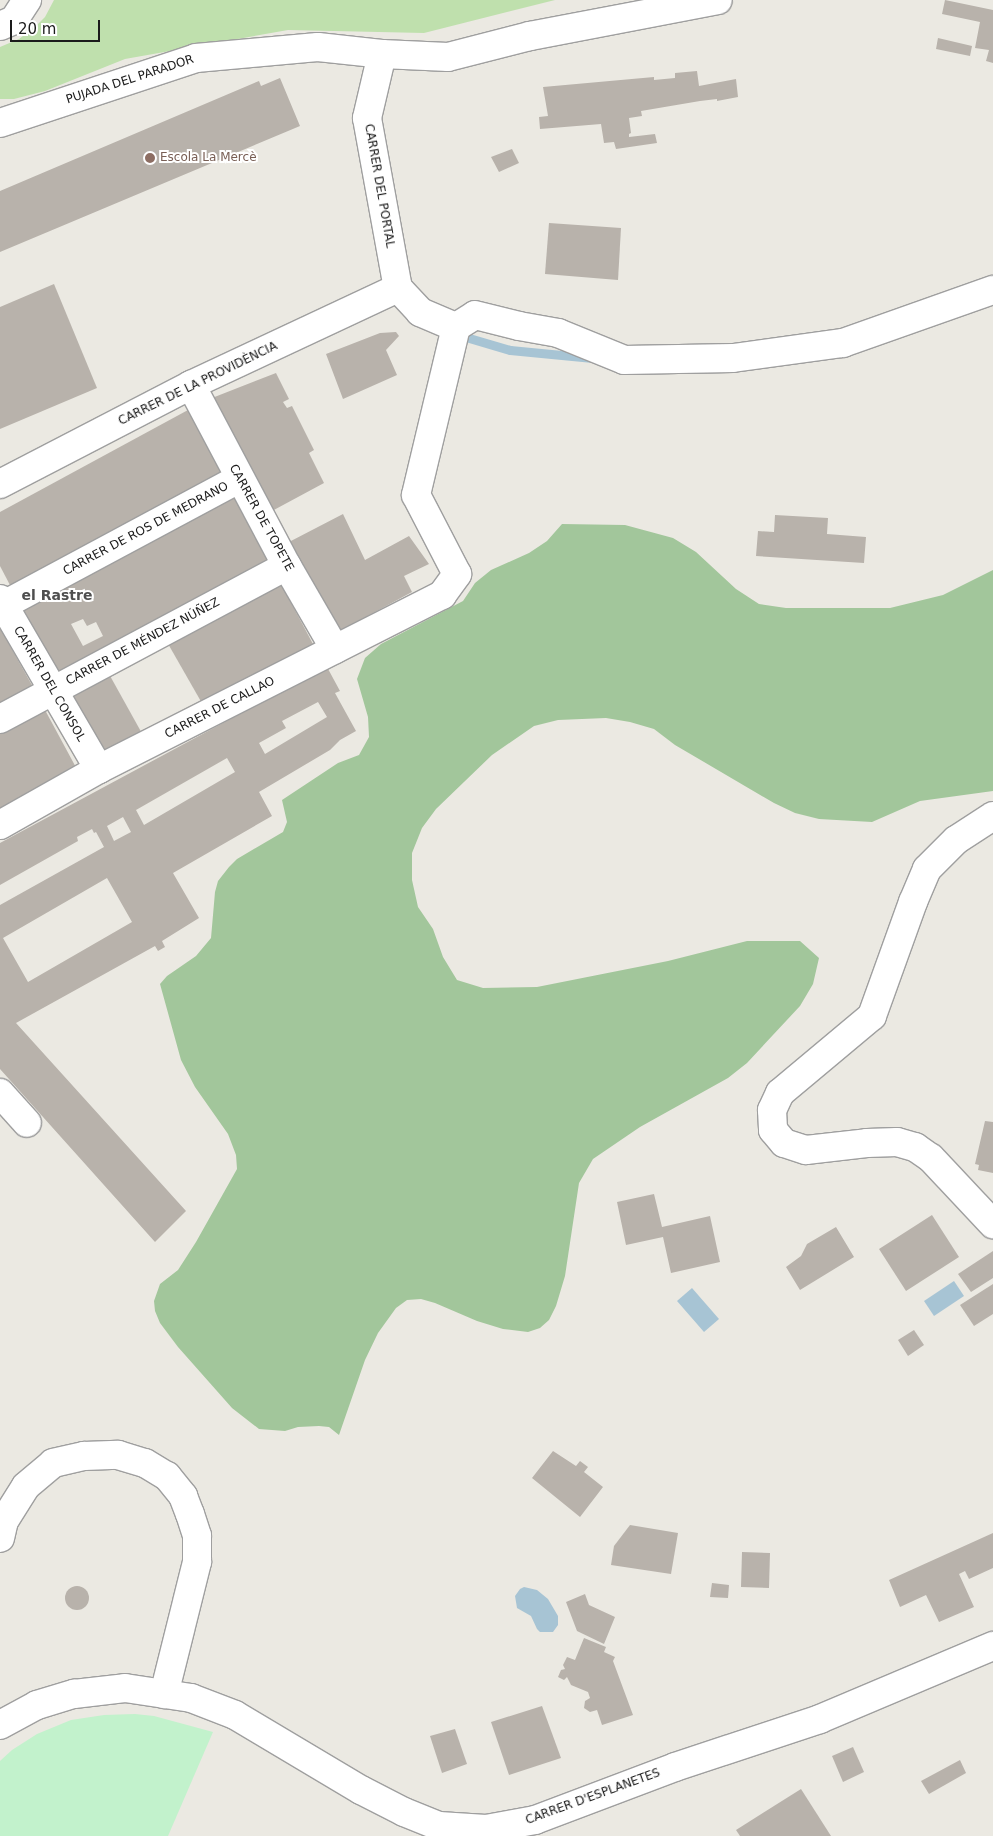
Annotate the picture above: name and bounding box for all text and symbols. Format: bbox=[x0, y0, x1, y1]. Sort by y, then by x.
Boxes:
scale bar bbox=[12, 10, 102, 42]
text: 20 m bbox=[18, 20, 56, 38]
street label: PUJADA DEL PARADOR bbox=[64, 52, 196, 108]
street label: CARRER DEL PORTAL bbox=[361, 123, 397, 249]
place label: Escola La Mercè bbox=[160, 151, 257, 165]
marker: Escola La Mercè bbox=[144, 152, 156, 164]
street label: CARRER DE LA PROVIDÈNCIA bbox=[116, 339, 280, 429]
street label: CARRER DE TOPETE bbox=[226, 462, 296, 574]
street label: CARRER DE ROS DE MEDRANO bbox=[61, 479, 231, 579]
district label: el Rastre bbox=[22, 587, 92, 603]
street label: CARRER DE MÉNDEZ NÚÑEZ bbox=[64, 595, 222, 689]
street label: CARRER DEL CONSOL bbox=[10, 624, 88, 744]
street label: CARRER DE CALLAO bbox=[163, 674, 277, 742]
street label: CARRER D'ESPLANETES bbox=[524, 1766, 662, 1828]

